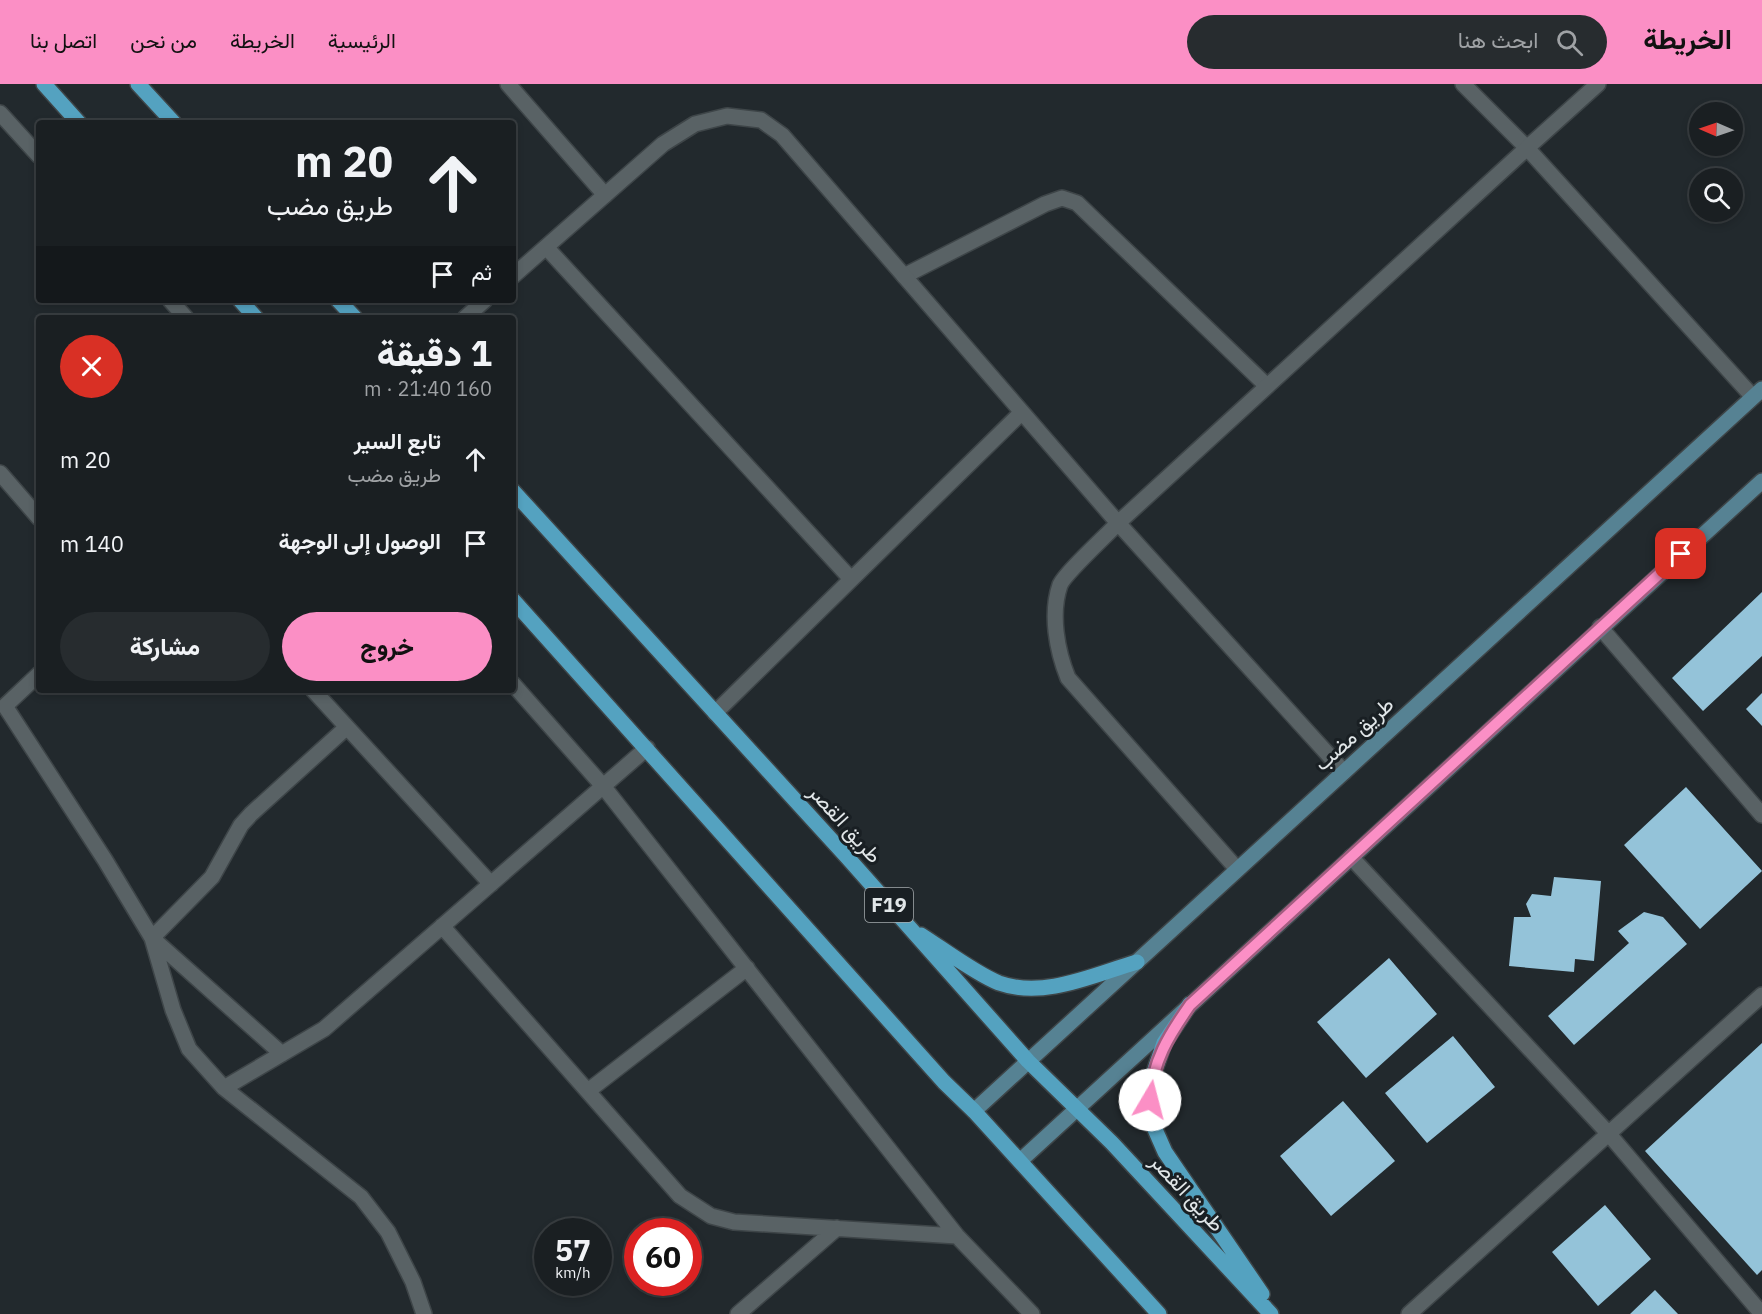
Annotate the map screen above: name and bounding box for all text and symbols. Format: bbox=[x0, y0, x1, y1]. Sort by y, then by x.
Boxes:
search box bbox=[1187, 15, 1607, 69]
text: الخريطة bbox=[1643, 20, 1732, 57]
text: ابحث هنا bbox=[1458, 25, 1538, 54]
text: اتصل بنا bbox=[30, 26, 97, 54]
text: من نحن bbox=[130, 26, 197, 54]
text: الخريطة bbox=[230, 26, 295, 54]
text: الرئيسية bbox=[328, 26, 396, 54]
icon: search bbox=[1553, 26, 1586, 59]
north arrow bbox=[1689, 102, 1743, 156]
map controls bbox=[1689, 102, 1743, 222]
text: 20 m bbox=[295, 134, 393, 189]
icon: ahead bbox=[414, 144, 492, 222]
button: search bbox=[1689, 168, 1743, 222]
text: طريق مضب bbox=[267, 187, 393, 222]
text: ثم bbox=[471, 257, 492, 286]
icon: arrive bbox=[426, 258, 459, 291]
text: 1 دقيقة bbox=[377, 329, 492, 376]
button: close bbox=[60, 335, 123, 398]
text: 160 m · 21:40 bbox=[364, 375, 492, 402]
text: تابع السير bbox=[354, 426, 441, 455]
icon: ahead bbox=[459, 443, 492, 476]
text: 20 m bbox=[60, 445, 111, 474]
text: طريق مضب bbox=[347, 461, 441, 488]
text: الوصول إلى الوجهة bbox=[279, 526, 441, 555]
icon: arrive bbox=[459, 527, 492, 560]
pin bbox=[1655, 528, 1706, 579]
text: 140 m bbox=[60, 529, 124, 558]
icon: arrive bbox=[1664, 537, 1697, 570]
button: مشاركة bbox=[60, 612, 270, 681]
button: خروج bbox=[282, 612, 492, 681]
street label: طريق مضب bbox=[1307, 690, 1399, 777]
street label: طريق القصر bbox=[802, 777, 889, 869]
road number: F19 bbox=[865, 888, 913, 922]
position arrow bbox=[1118, 1068, 1182, 1132]
street label: طريق القصر bbox=[1144, 1147, 1231, 1237]
speed limit sign: 60 bbox=[624, 1218, 702, 1296]
text: 57 bbox=[555, 1230, 591, 1269]
text: km/h bbox=[555, 1263, 591, 1282]

